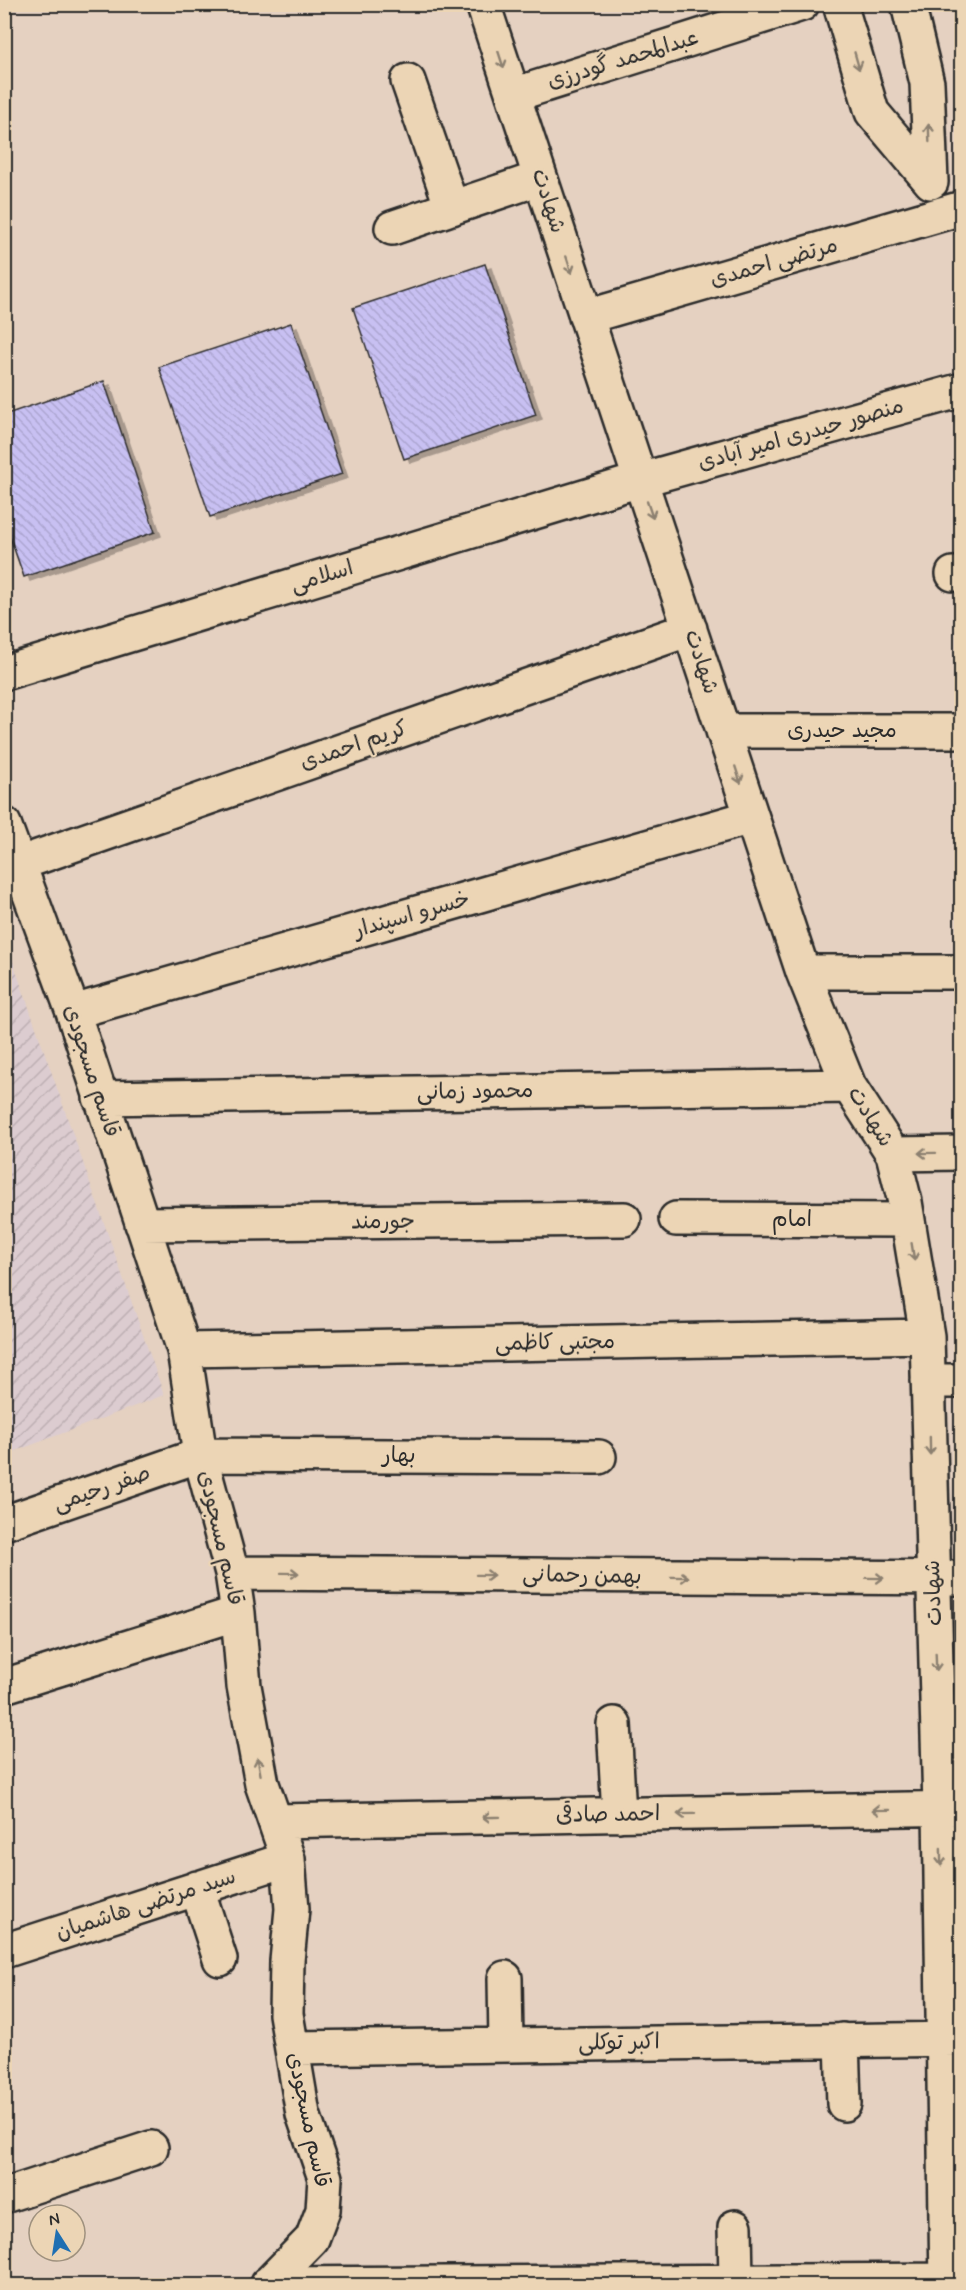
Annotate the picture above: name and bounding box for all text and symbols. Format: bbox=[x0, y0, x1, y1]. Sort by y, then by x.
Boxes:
street label: عبدالمحمد گودرزی bbox=[544, 24, 702, 96]
one-way arrow bbox=[496, 50, 507, 69]
one-way arrow bbox=[852, 51, 863, 70]
one-way arrow bbox=[923, 123, 934, 143]
street label: شهادت bbox=[524, 165, 572, 237]
street label: مرتضی احمدی bbox=[707, 231, 841, 295]
one-way arrow bbox=[564, 255, 575, 274]
street label: منصور حیدری امیر آبادی bbox=[695, 392, 907, 478]
one-way arrow bbox=[645, 500, 656, 519]
street label: اسلامی bbox=[287, 554, 357, 600]
street label: شهادت bbox=[677, 626, 725, 698]
street label: کریم احمدی bbox=[297, 715, 412, 778]
street label: مجید حیدری bbox=[787, 717, 897, 745]
one-way arrow bbox=[733, 765, 744, 784]
street label: خسرو اسپندار bbox=[349, 885, 473, 945]
street label: قاسم مسجودی bbox=[55, 1001, 126, 1141]
street label: محمود زمانی bbox=[416, 1077, 534, 1107]
street label: شهادت bbox=[841, 1081, 899, 1153]
one-way arrow bbox=[918, 1148, 938, 1159]
street label: امام bbox=[772, 1206, 812, 1235]
street label: جورمند bbox=[351, 1207, 415, 1237]
one-way arrow bbox=[908, 1242, 919, 1262]
street label: مجتبی کاظمی bbox=[495, 1328, 615, 1358]
one-way arrow bbox=[924, 1436, 936, 1456]
street label: بهار bbox=[380, 1442, 416, 1470]
street label: صفر رحیمی bbox=[50, 1459, 154, 1519]
street label: قاسم مسجودی bbox=[190, 1468, 249, 1608]
street label: شهادت bbox=[919, 1559, 949, 1627]
street label: بهمن رحمانی bbox=[522, 1561, 642, 1591]
one-way arrow bbox=[280, 1567, 300, 1579]
one-way arrow bbox=[475, 1569, 495, 1581]
one-way arrow bbox=[670, 1571, 690, 1582]
one-way arrow bbox=[865, 1572, 885, 1584]
one-way arrow bbox=[930, 1652, 941, 1672]
one-way arrow bbox=[254, 1756, 265, 1776]
street label: احمد صادقی bbox=[555, 1799, 661, 1830]
one-way arrow bbox=[872, 1804, 892, 1815]
one-way arrow bbox=[677, 1808, 697, 1819]
one-way arrow bbox=[482, 1812, 502, 1823]
one-way arrow bbox=[935, 1847, 947, 1867]
street label: سید مرتضی هاشمیان bbox=[52, 1863, 240, 1947]
street label: اکبر توکلی bbox=[578, 2028, 660, 2058]
street label: قاسم مسجودی bbox=[279, 2050, 336, 2190]
north arrow bbox=[27, 2203, 87, 2263]
text: N bbox=[47, 2208, 62, 2231]

